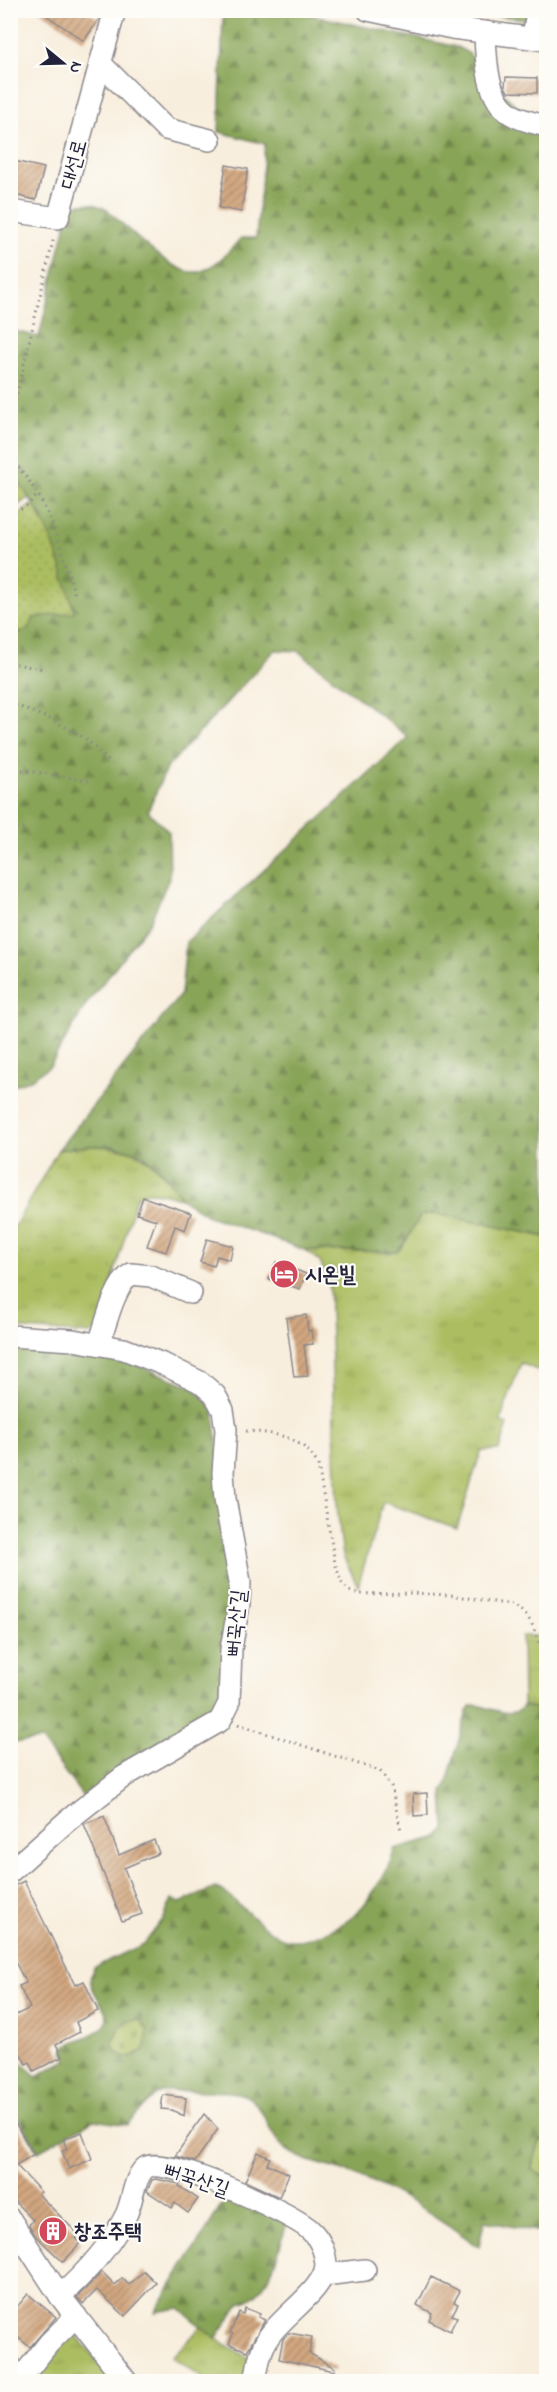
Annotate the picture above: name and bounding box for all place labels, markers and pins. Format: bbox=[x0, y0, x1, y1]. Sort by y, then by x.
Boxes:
hotel icon: 시온빌 bbox=[268, 1258, 300, 1290]
place label: 시온빌 bbox=[305, 1261, 357, 1291]
building icon: 창조주택 bbox=[37, 2215, 69, 2247]
place label: 창조주택 bbox=[74, 2218, 142, 2248]

